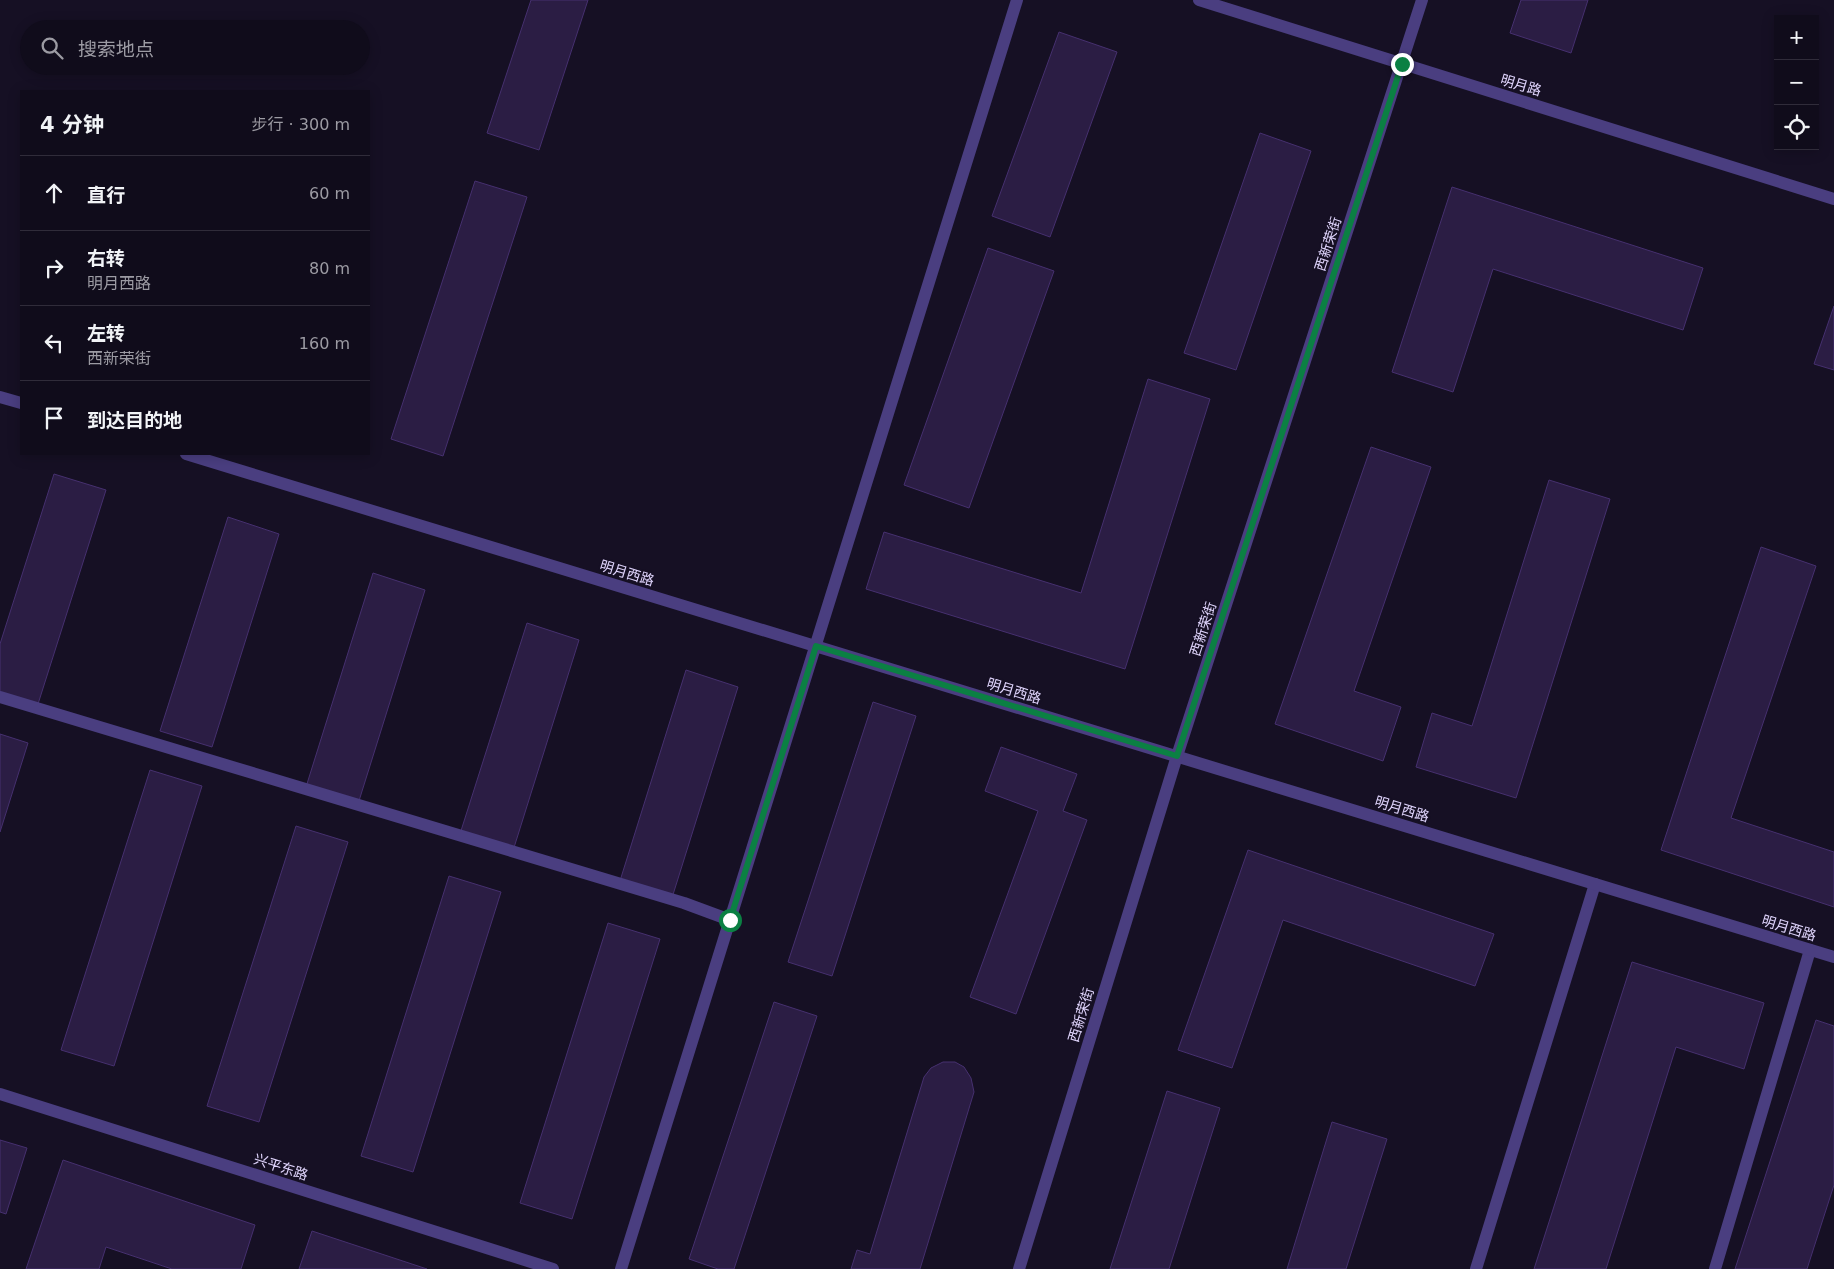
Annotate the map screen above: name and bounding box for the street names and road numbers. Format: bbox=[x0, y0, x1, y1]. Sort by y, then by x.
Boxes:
street label: 明月路 bbox=[1499, 71, 1543, 99]
street label: 西新荣街 bbox=[1312, 215, 1344, 273]
street label: 明月西路 bbox=[598, 557, 656, 589]
street label: 西新荣街 bbox=[1187, 600, 1219, 658]
street label: 明月西路 bbox=[985, 675, 1043, 707]
street label: 明月西路 bbox=[1373, 793, 1431, 825]
street label: 明月西路 bbox=[1760, 912, 1818, 944]
street label: 西新荣街 bbox=[1065, 986, 1097, 1044]
street label: 兴平东路 bbox=[252, 1151, 310, 1183]

